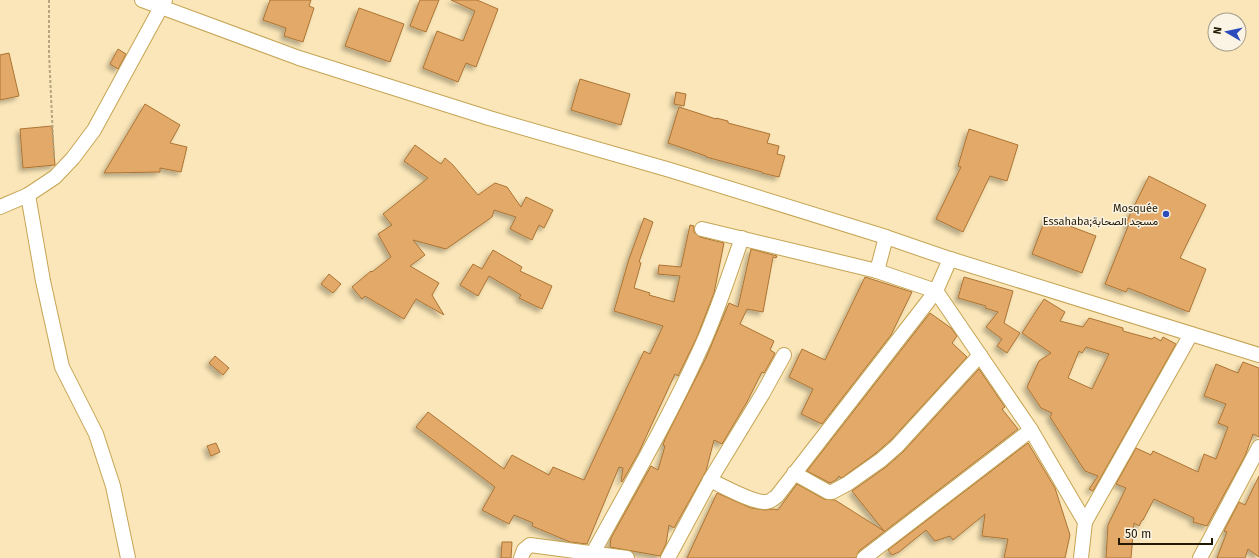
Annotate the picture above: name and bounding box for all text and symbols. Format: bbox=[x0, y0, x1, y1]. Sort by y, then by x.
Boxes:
north arrow bbox=[1207, 12, 1247, 52]
text: N bbox=[1211, 26, 1225, 35]
place label: Mosquée Essahaba;مسجد الصحابة bbox=[1043, 202, 1158, 228]
marker: Mosquée Essahaba;مسجد الصحابة bbox=[1161, 209, 1171, 219]
scale bar bbox=[1119, 520, 1212, 546]
text: 50 m bbox=[1125, 527, 1151, 541]

